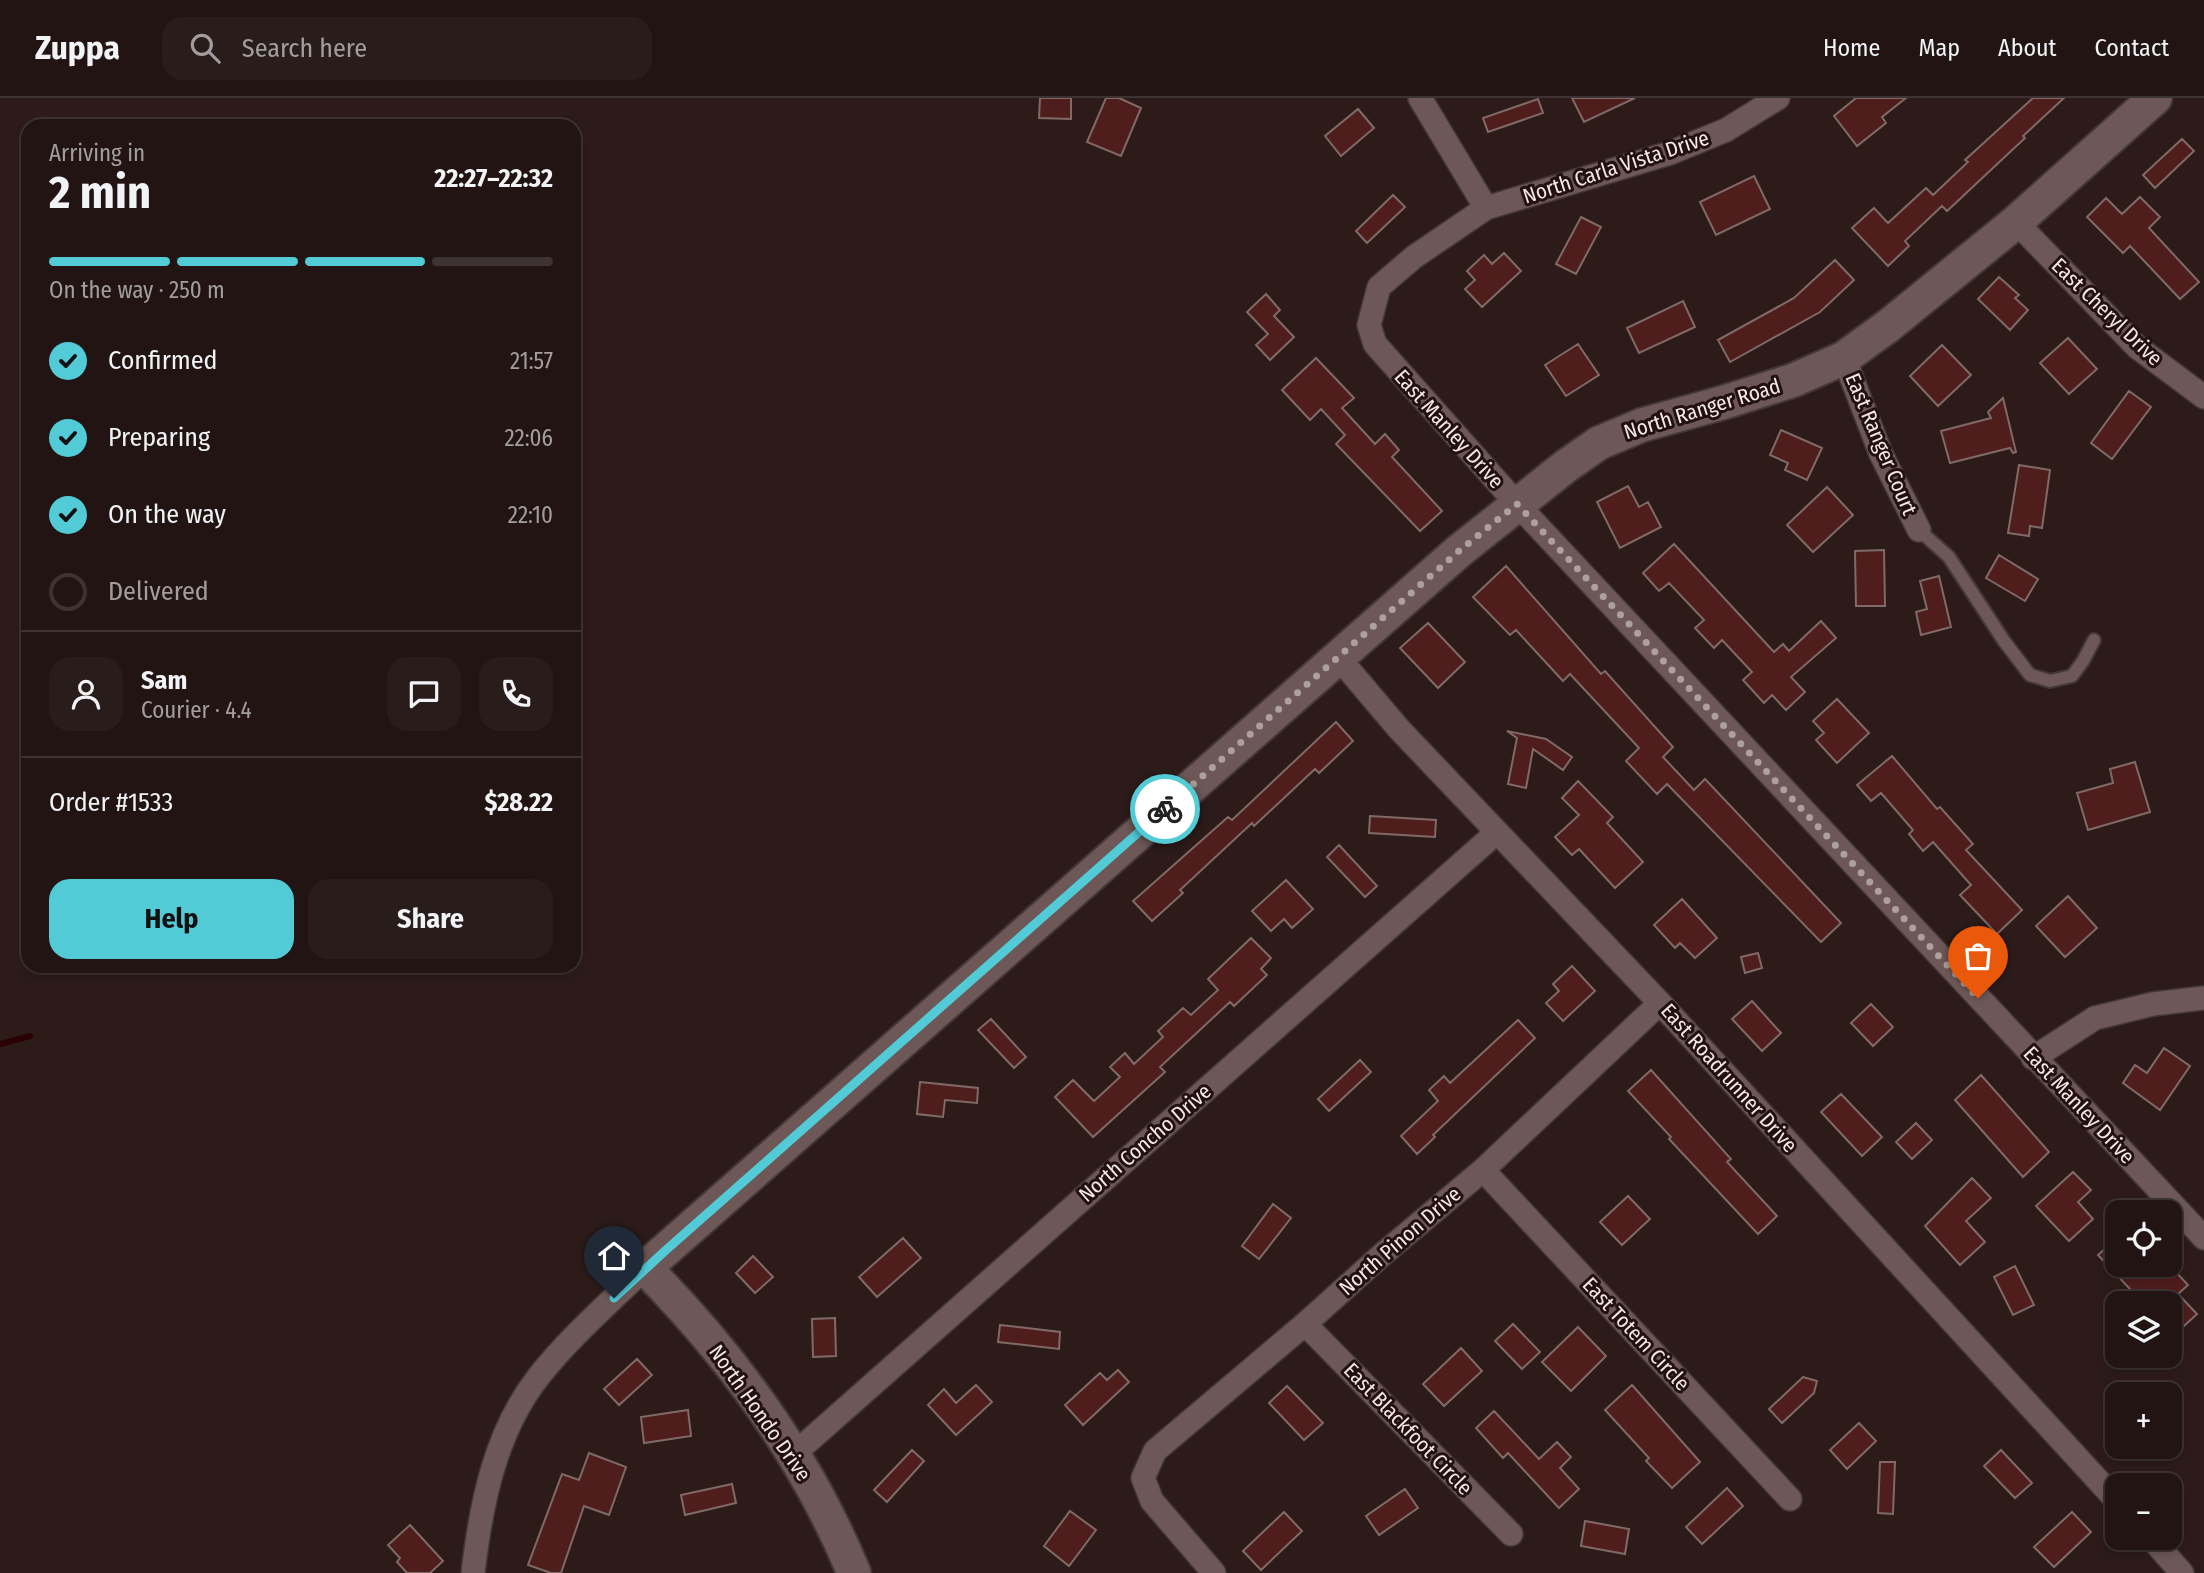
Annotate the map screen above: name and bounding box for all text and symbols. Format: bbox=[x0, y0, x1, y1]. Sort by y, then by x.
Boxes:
search box bbox=[162, 17, 652, 80]
text: Zuppa bbox=[35, 28, 120, 68]
icon: search bbox=[186, 29, 224, 67]
text: Search here bbox=[242, 33, 367, 64]
text: Home bbox=[1823, 34, 1880, 62]
text: Map bbox=[1918, 34, 1960, 62]
text: About bbox=[1998, 34, 2056, 62]
text: Contact bbox=[2094, 34, 2169, 62]
street label: North Carla Vista Drive bbox=[1520, 125, 1712, 209]
text: Arriving in bbox=[49, 139, 145, 167]
text: 22:27–22:32 bbox=[434, 163, 553, 194]
text: 2 min bbox=[49, 165, 151, 220]
street label: East Cheryl Drive bbox=[2046, 253, 2168, 371]
text: On the way · 250 m bbox=[49, 276, 225, 304]
icon: check bbox=[49, 342, 87, 380]
text: Confirmed bbox=[108, 345, 218, 376]
text: 21:57 bbox=[510, 347, 553, 375]
street label: East Manley Drive bbox=[1389, 364, 1509, 494]
street label: East Ranger Court bbox=[1839, 369, 1923, 519]
street label: North Ranger Road bbox=[1621, 373, 1783, 445]
icon: check bbox=[49, 419, 87, 457]
text: Preparing bbox=[108, 422, 210, 453]
text: 22:06 bbox=[504, 424, 553, 452]
icon: check bbox=[49, 496, 87, 534]
text: On the way bbox=[108, 499, 226, 530]
text: 22:10 bbox=[508, 501, 553, 529]
text: Delivered bbox=[108, 576, 209, 607]
button: person bbox=[49, 657, 123, 731]
button: chat bbox=[387, 657, 461, 731]
button: phone bbox=[479, 657, 553, 731]
text: Sam bbox=[141, 665, 187, 696]
text: Courier · 4.4 bbox=[141, 696, 252, 724]
courier bbox=[1130, 774, 1200, 844]
text: Order #1533 bbox=[49, 787, 173, 818]
text: $28.22 bbox=[485, 787, 553, 818]
icon: bike bbox=[1146, 790, 1184, 828]
button: Help bbox=[49, 879, 294, 959]
button: Share bbox=[308, 879, 553, 959]
pin bbox=[1948, 926, 2008, 998]
icon: bag bbox=[1959, 937, 1997, 975]
street label: East Roadrunner Drive bbox=[1655, 998, 1803, 1158]
street label: East Manley Drive bbox=[2018, 1041, 2140, 1169]
street label: North Concho Drive bbox=[1074, 1078, 1216, 1208]
street label: North Pinon Drive bbox=[1334, 1181, 1466, 1301]
map controls bbox=[2105, 1200, 2182, 1550]
button: locate bbox=[2105, 1200, 2182, 1277]
pin bbox=[584, 1226, 644, 1298]
icon: home bbox=[595, 1237, 633, 1275]
street label: East Totem Circle bbox=[1577, 1272, 1695, 1396]
button: layers bbox=[2105, 1291, 2182, 1368]
street label: North Hondo Drive bbox=[703, 1340, 817, 1486]
street label: East Blackfoot Circle bbox=[1338, 1357, 1478, 1501]
button: + bbox=[2105, 1382, 2182, 1459]
button: − bbox=[2105, 1473, 2182, 1550]

